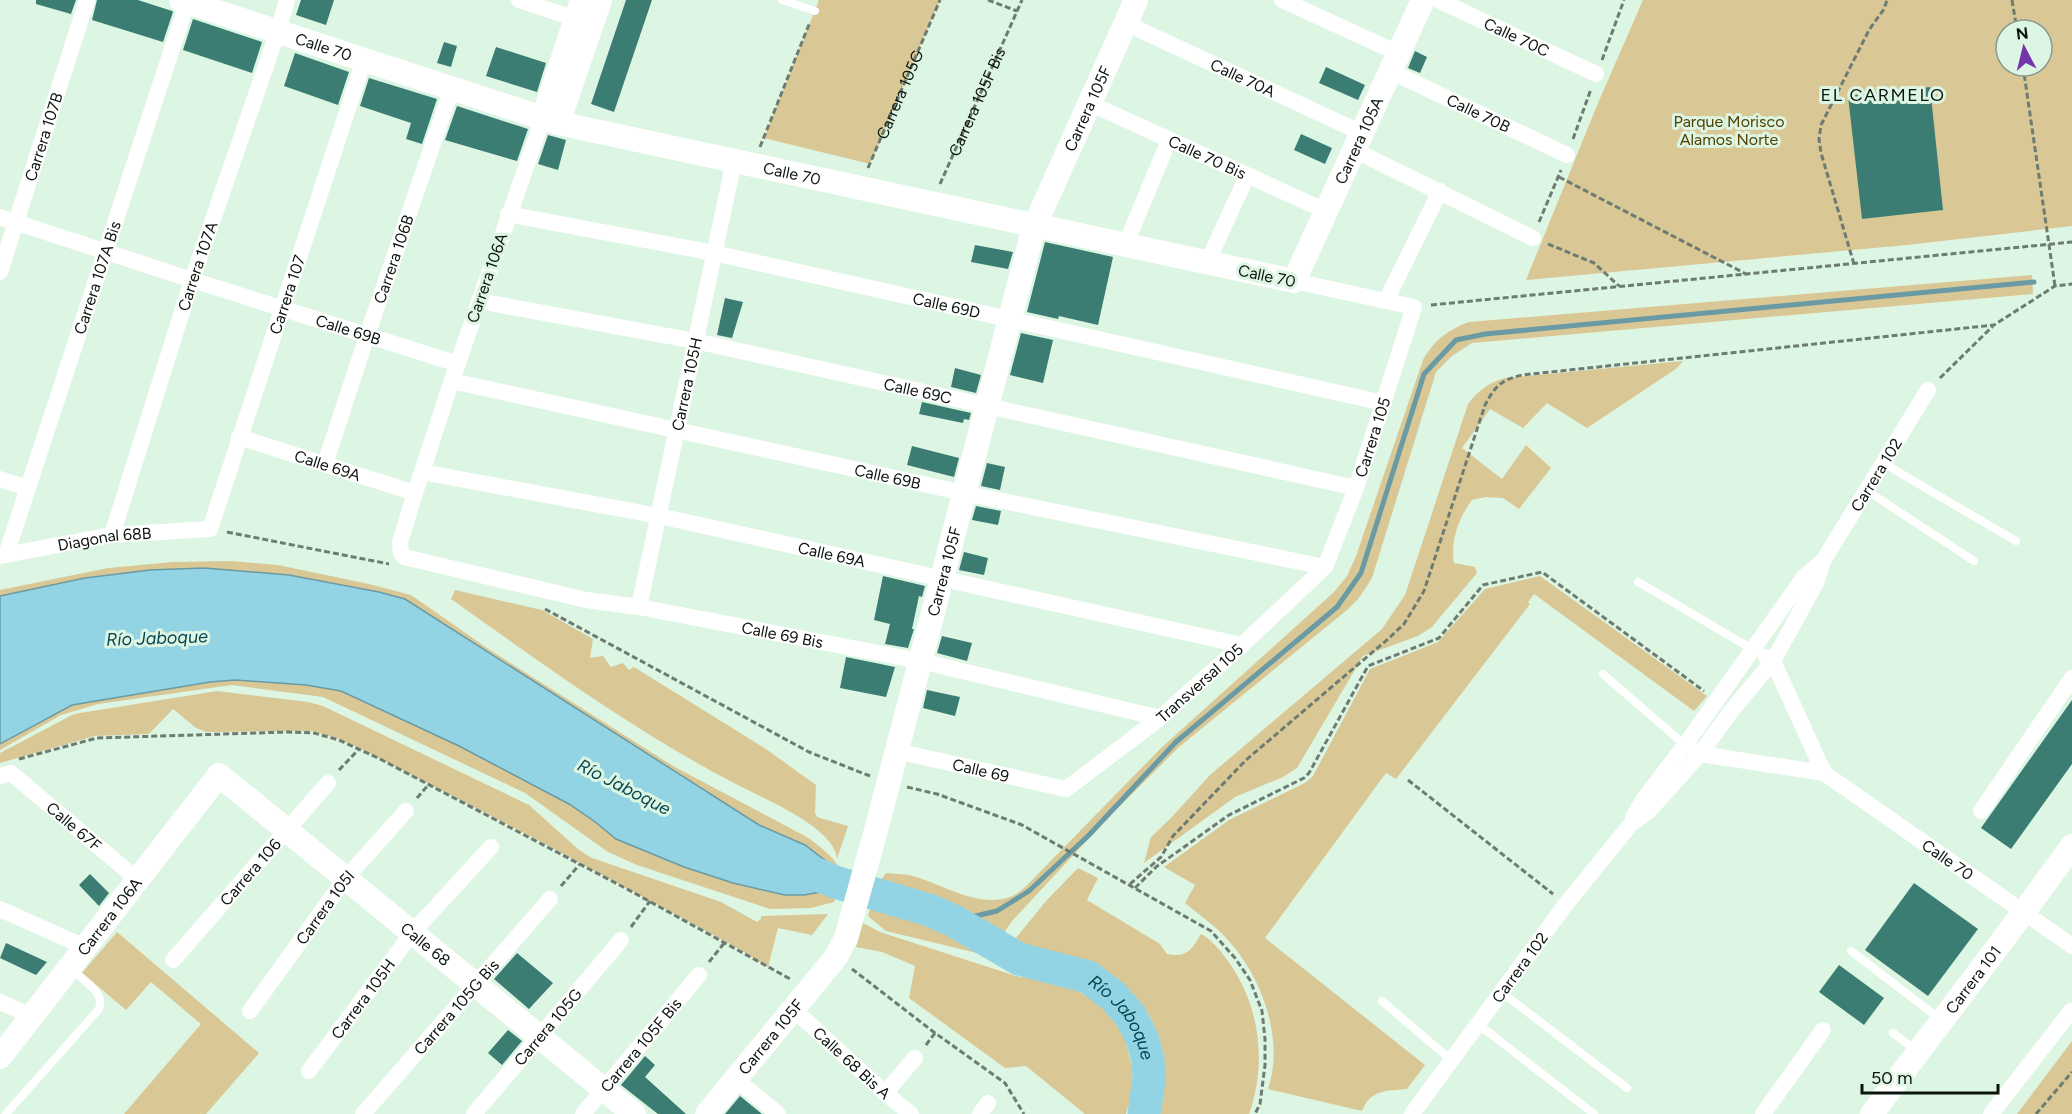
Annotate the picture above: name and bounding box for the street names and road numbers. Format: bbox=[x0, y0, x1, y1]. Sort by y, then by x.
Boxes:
street label: Calle 70C bbox=[1481, 13, 1552, 60]
street label: Calle 70 bbox=[293, 28, 354, 65]
street label: Carrera 105F Bis bbox=[944, 45, 1009, 159]
street label: Carrera 105G bbox=[872, 47, 927, 142]
street label: Calle 70A bbox=[1208, 55, 1278, 101]
street label: Carrera 105F bbox=[1060, 63, 1115, 154]
street label: Carrera 107B bbox=[20, 90, 66, 184]
street label: Calle 70B bbox=[1444, 90, 1514, 136]
street label: Carrera 105A bbox=[1330, 94, 1387, 187]
street label: Calle 70 Bis bbox=[1165, 131, 1249, 183]
street label: Calle 70 bbox=[762, 158, 823, 189]
street label: Carrera 106B bbox=[369, 212, 417, 306]
street label: Carrera 107A Bis bbox=[70, 218, 124, 337]
street label: Carrera 107A bbox=[173, 219, 221, 313]
street label: Carrera 106A bbox=[463, 231, 511, 325]
street label: Carrera 107 bbox=[265, 252, 309, 337]
street label: Calle 70 bbox=[1237, 261, 1297, 291]
street label: Calle 69D bbox=[911, 288, 982, 322]
street label: Calle 69B bbox=[313, 310, 384, 349]
street label: Carrera 105H bbox=[667, 336, 706, 432]
street label: Calle 69C bbox=[882, 374, 954, 407]
street label: Carrera 105 bbox=[1351, 395, 1394, 479]
street label: Carrera 102 bbox=[1846, 434, 1906, 515]
street label: Calle 69A bbox=[292, 446, 363, 485]
street label: Calle 69B bbox=[853, 460, 923, 493]
street label: Diagonal 68B bbox=[56, 523, 152, 555]
street label: Carrera 105F bbox=[923, 524, 965, 618]
street label: Calle 69A bbox=[796, 538, 867, 571]
street label: Calle 69 Bis bbox=[740, 617, 825, 652]
street label: Transversal 105 bbox=[1152, 639, 1247, 726]
street label: Calle 69 bbox=[951, 754, 1011, 786]
street label: Calle 67F bbox=[43, 798, 106, 855]
street label: Carrera 106 bbox=[216, 835, 285, 909]
street label: Calle 70 bbox=[1919, 835, 1977, 884]
street label: Carrera 105I bbox=[292, 866, 358, 948]
street label: Carrera 106A bbox=[73, 873, 145, 959]
street label: Calle 68 bbox=[397, 918, 454, 970]
street label: Carrera 102 bbox=[1488, 928, 1552, 1006]
street label: Carrera 101 bbox=[1941, 942, 2005, 1017]
street label: Carrera 105H bbox=[327, 955, 399, 1043]
street label: Carrera 105G Bis bbox=[410, 955, 503, 1058]
street label: Carrera 105G bbox=[510, 984, 586, 1069]
street label: Carrera 105F Bis bbox=[596, 994, 685, 1096]
street label: Carrera 105F bbox=[734, 995, 807, 1078]
street label: Calle 68 Bis A bbox=[809, 1023, 895, 1103]

